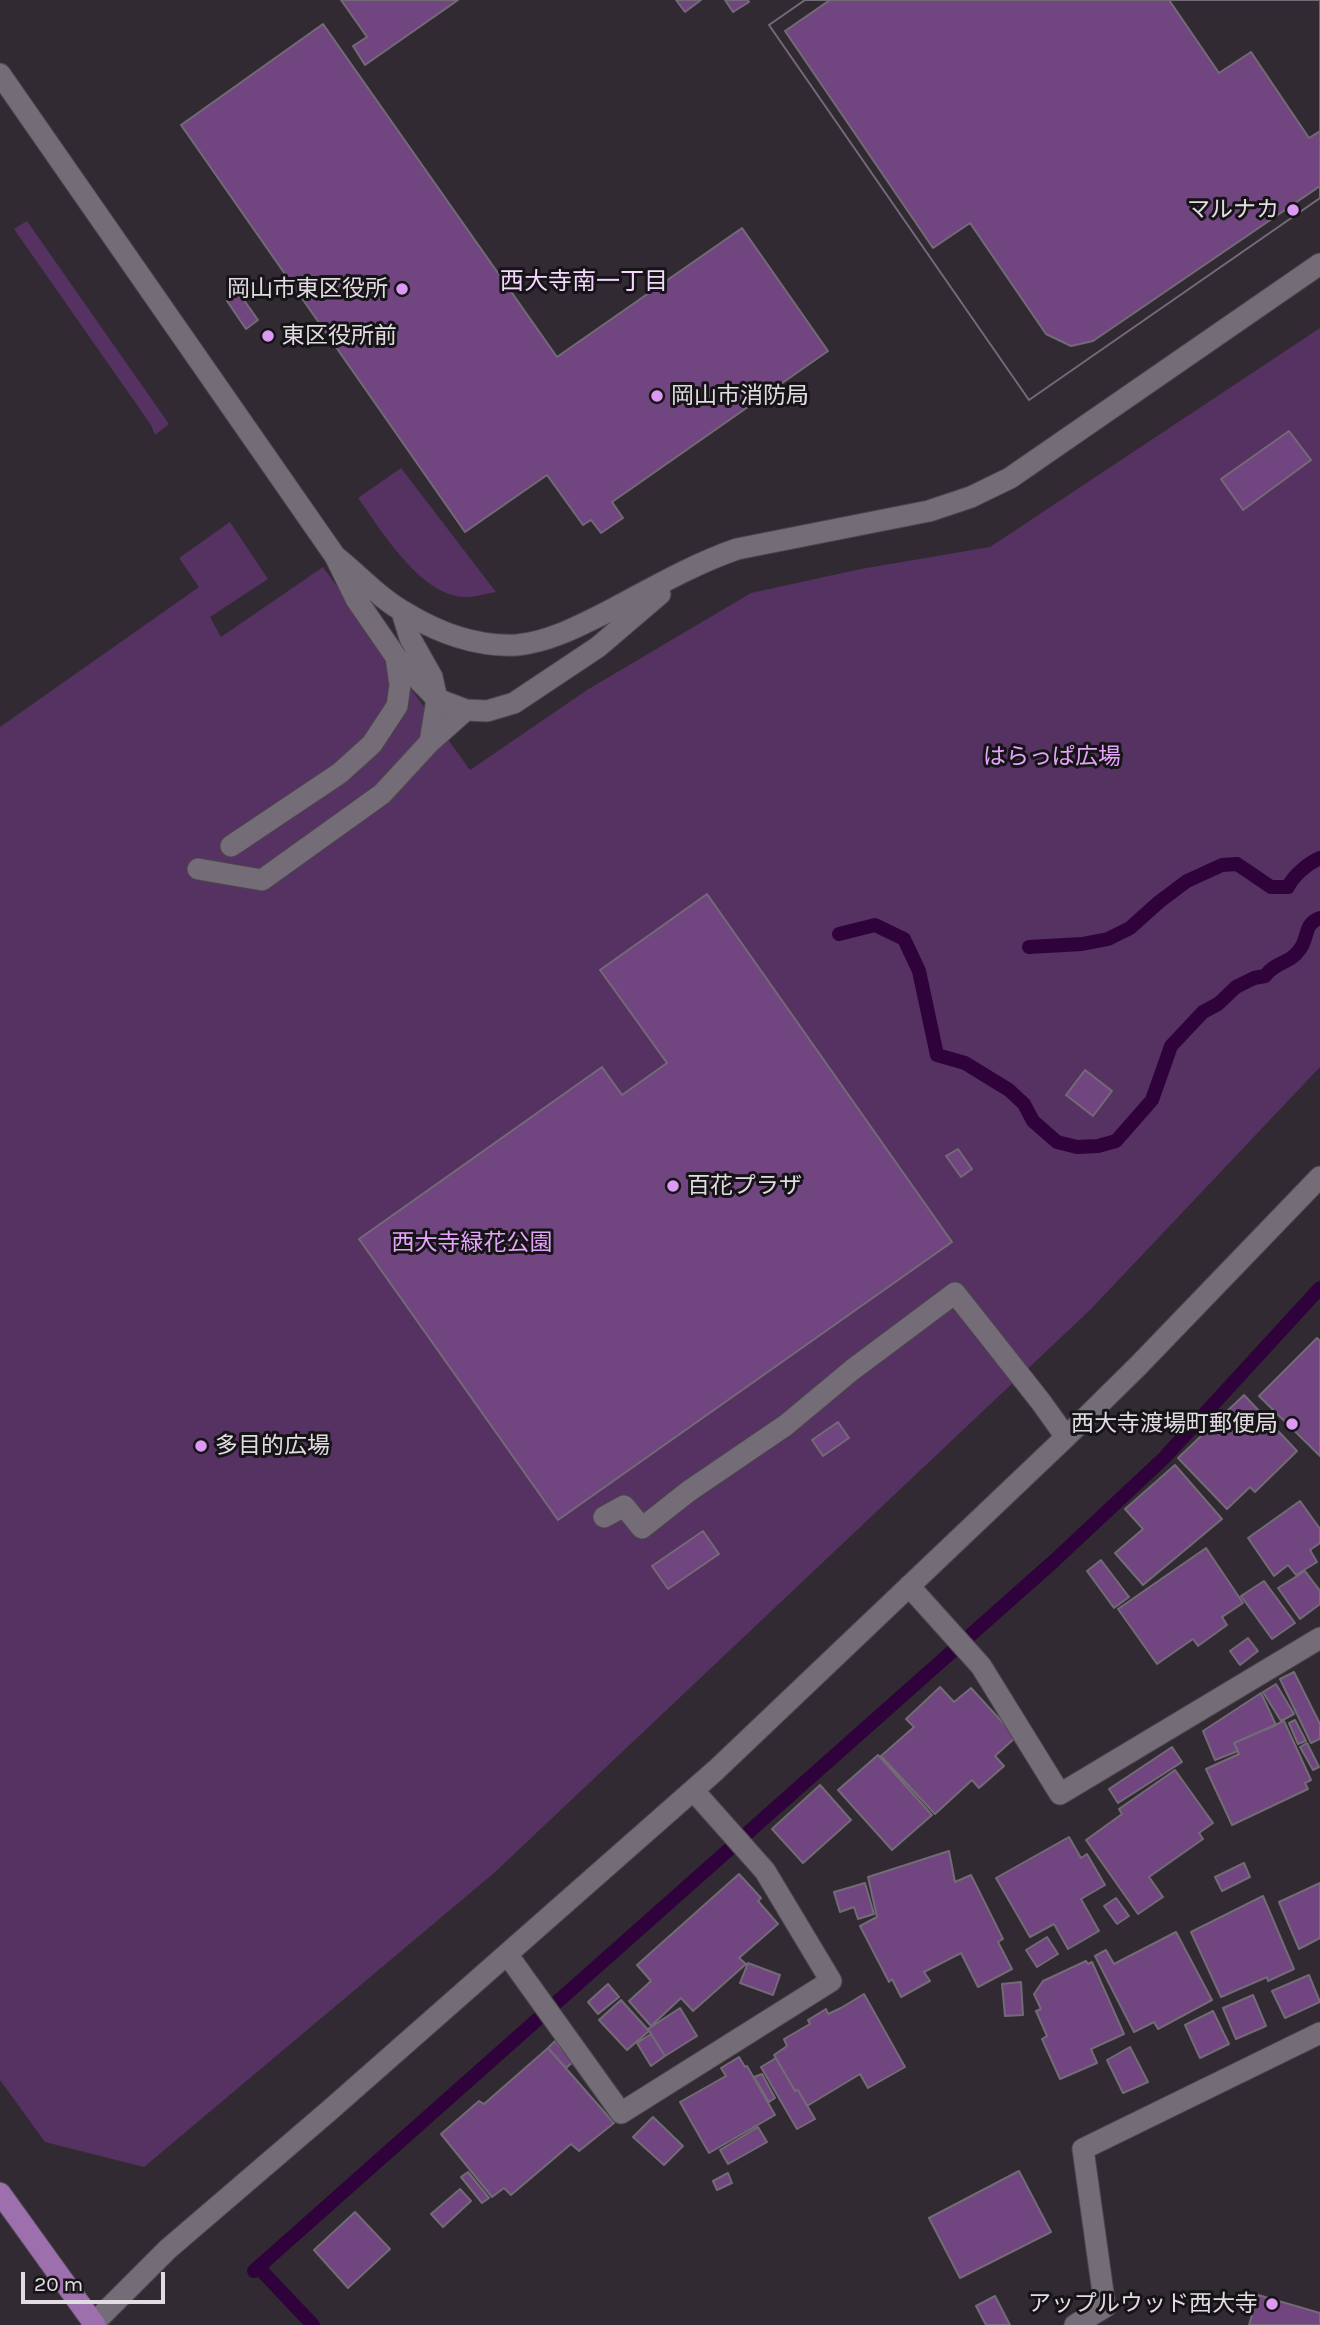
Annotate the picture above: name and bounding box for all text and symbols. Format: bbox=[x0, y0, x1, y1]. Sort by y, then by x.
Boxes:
place label: マルナカ bbox=[1187, 196, 1279, 224]
marker: マルナカ bbox=[1285, 202, 1301, 218]
district label: 西大寺南一丁目 bbox=[500, 268, 668, 296]
place label: 岡山市東区役所 bbox=[227, 275, 388, 303]
marker: 岡山市東区役所 bbox=[394, 281, 410, 297]
place label: 東区役所前 bbox=[282, 322, 397, 350]
marker: 東区役所前 bbox=[260, 328, 276, 344]
place label: 岡山市消防局 bbox=[671, 382, 809, 410]
marker: 岡山市消防局 bbox=[649, 388, 665, 404]
park label: はらっぱ広場 bbox=[983, 743, 1121, 771]
place label: 百花プラザ bbox=[687, 1172, 802, 1200]
marker: 百花プラザ bbox=[665, 1178, 681, 1194]
park label: 西大寺緑花公園 bbox=[392, 1229, 552, 1257]
place label: 西大寺渡場町郵便局 bbox=[1071, 1410, 1278, 1438]
marker: 西大寺渡場町郵便局 bbox=[1284, 1416, 1300, 1432]
place label: 多目的広場 bbox=[215, 1432, 330, 1460]
marker: 多目的広場 bbox=[193, 1438, 209, 1454]
scale bar bbox=[24, 2258, 168, 2302]
text: 20 m bbox=[34, 2272, 83, 2296]
place label: アップルウッド西大寺 bbox=[1028, 2290, 1258, 2318]
marker: アップルウッド西大寺 bbox=[1264, 2296, 1280, 2312]

